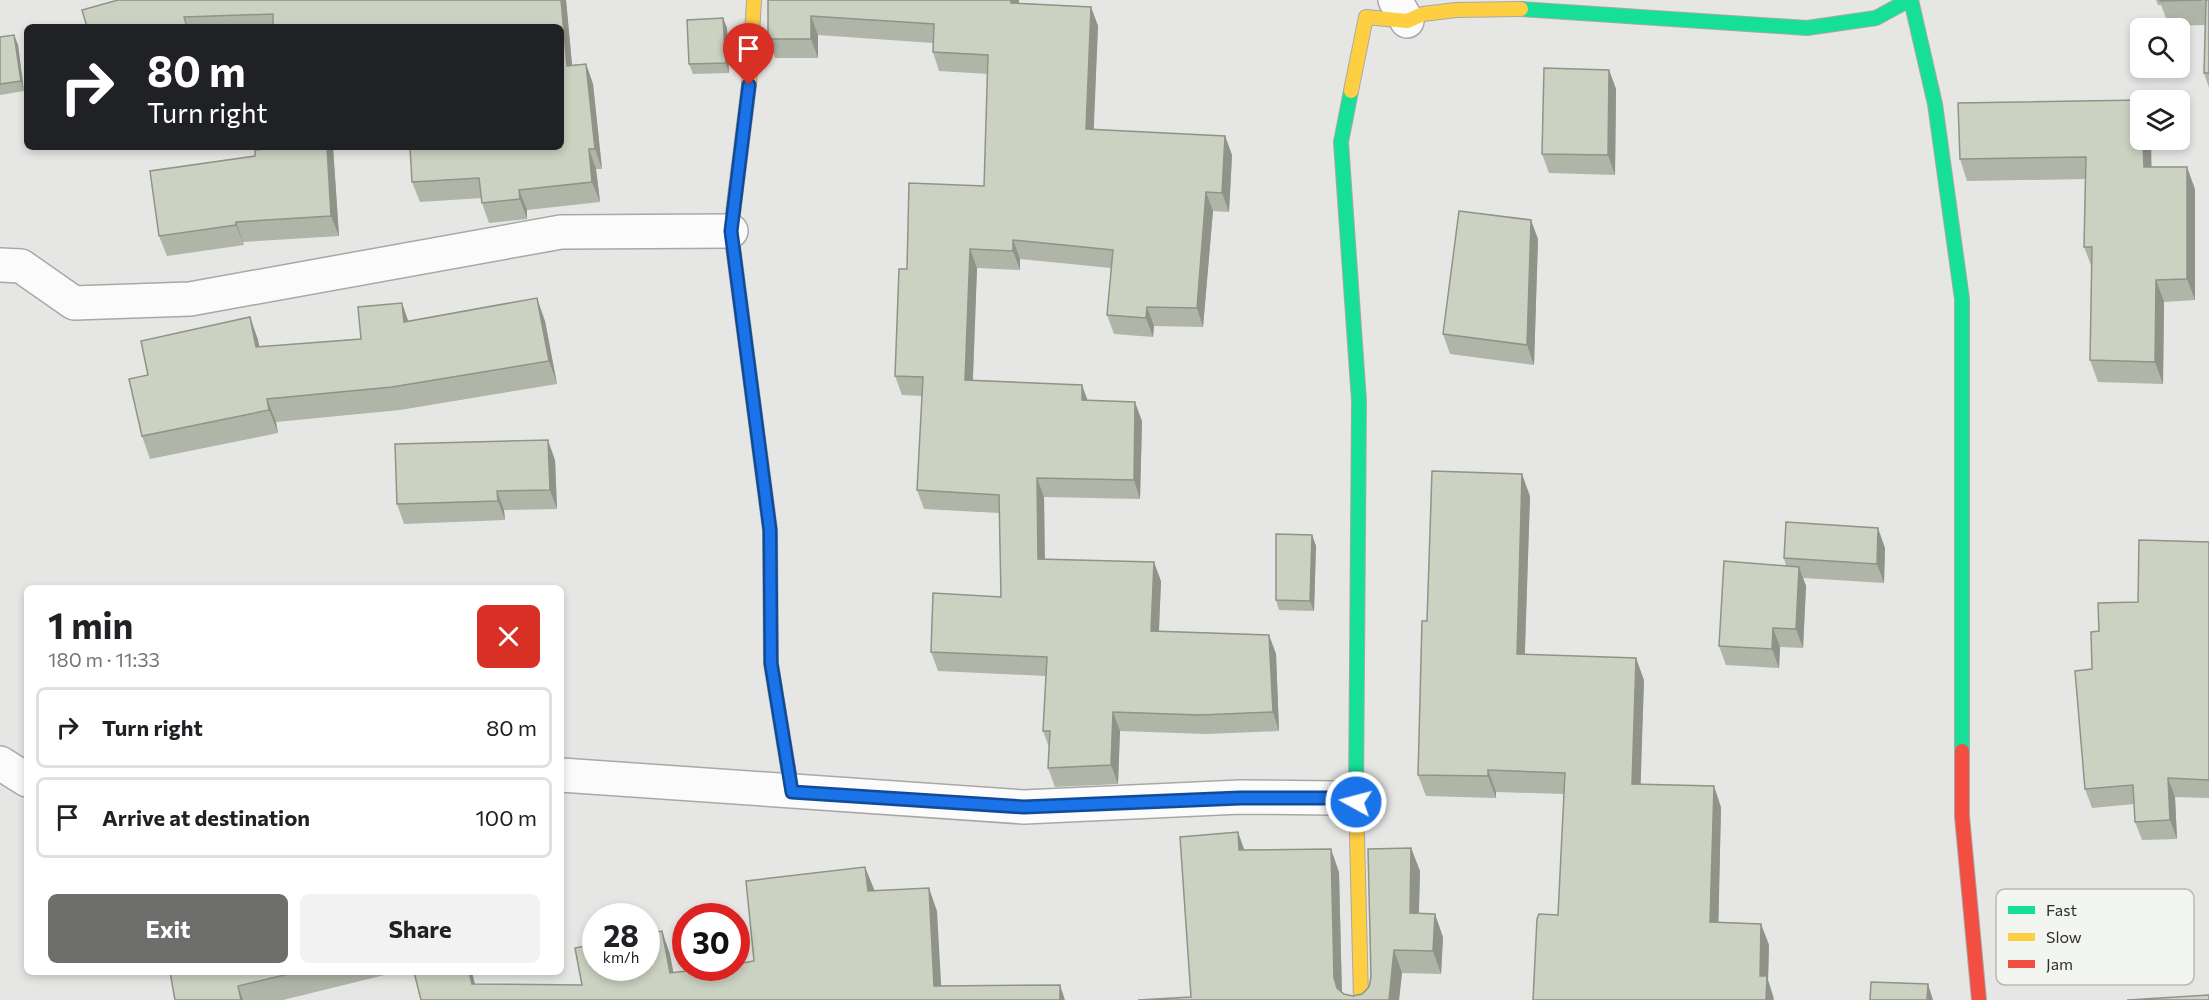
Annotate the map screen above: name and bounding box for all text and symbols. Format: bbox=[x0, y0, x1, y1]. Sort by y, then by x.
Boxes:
map controls bbox=[2130, 18, 2190, 150]
button: search bbox=[2130, 18, 2190, 78]
pin bbox=[723, 23, 774, 85]
icon: arrive bbox=[732, 32, 765, 65]
text: 80 m bbox=[147, 44, 246, 96]
icon: right bbox=[48, 48, 126, 126]
button: layers bbox=[2130, 90, 2190, 150]
text: Turn right bbox=[147, 96, 267, 129]
text: 1 min bbox=[48, 602, 133, 646]
button: close bbox=[477, 605, 540, 668]
text: 180 m · 11:33 bbox=[48, 647, 160, 671]
icon: right bbox=[51, 711, 84, 744]
text: Turn right bbox=[102, 714, 203, 741]
text: 80 m bbox=[486, 714, 537, 741]
position arrow bbox=[1324, 770, 1388, 834]
icon: arrive bbox=[51, 801, 84, 834]
text: Arrive at destination bbox=[102, 804, 310, 831]
text: 100 m bbox=[475, 804, 537, 831]
legend bbox=[1996, 889, 2194, 985]
button: Exit bbox=[48, 894, 288, 963]
button: Share bbox=[300, 894, 540, 963]
text: Fast bbox=[2046, 900, 2077, 919]
speed limit sign: 30 bbox=[672, 903, 750, 981]
text: 28 bbox=[603, 916, 639, 953]
text: Slow bbox=[2046, 927, 2082, 946]
text: km/h bbox=[603, 948, 639, 966]
text: Jam bbox=[2046, 954, 2073, 973]

